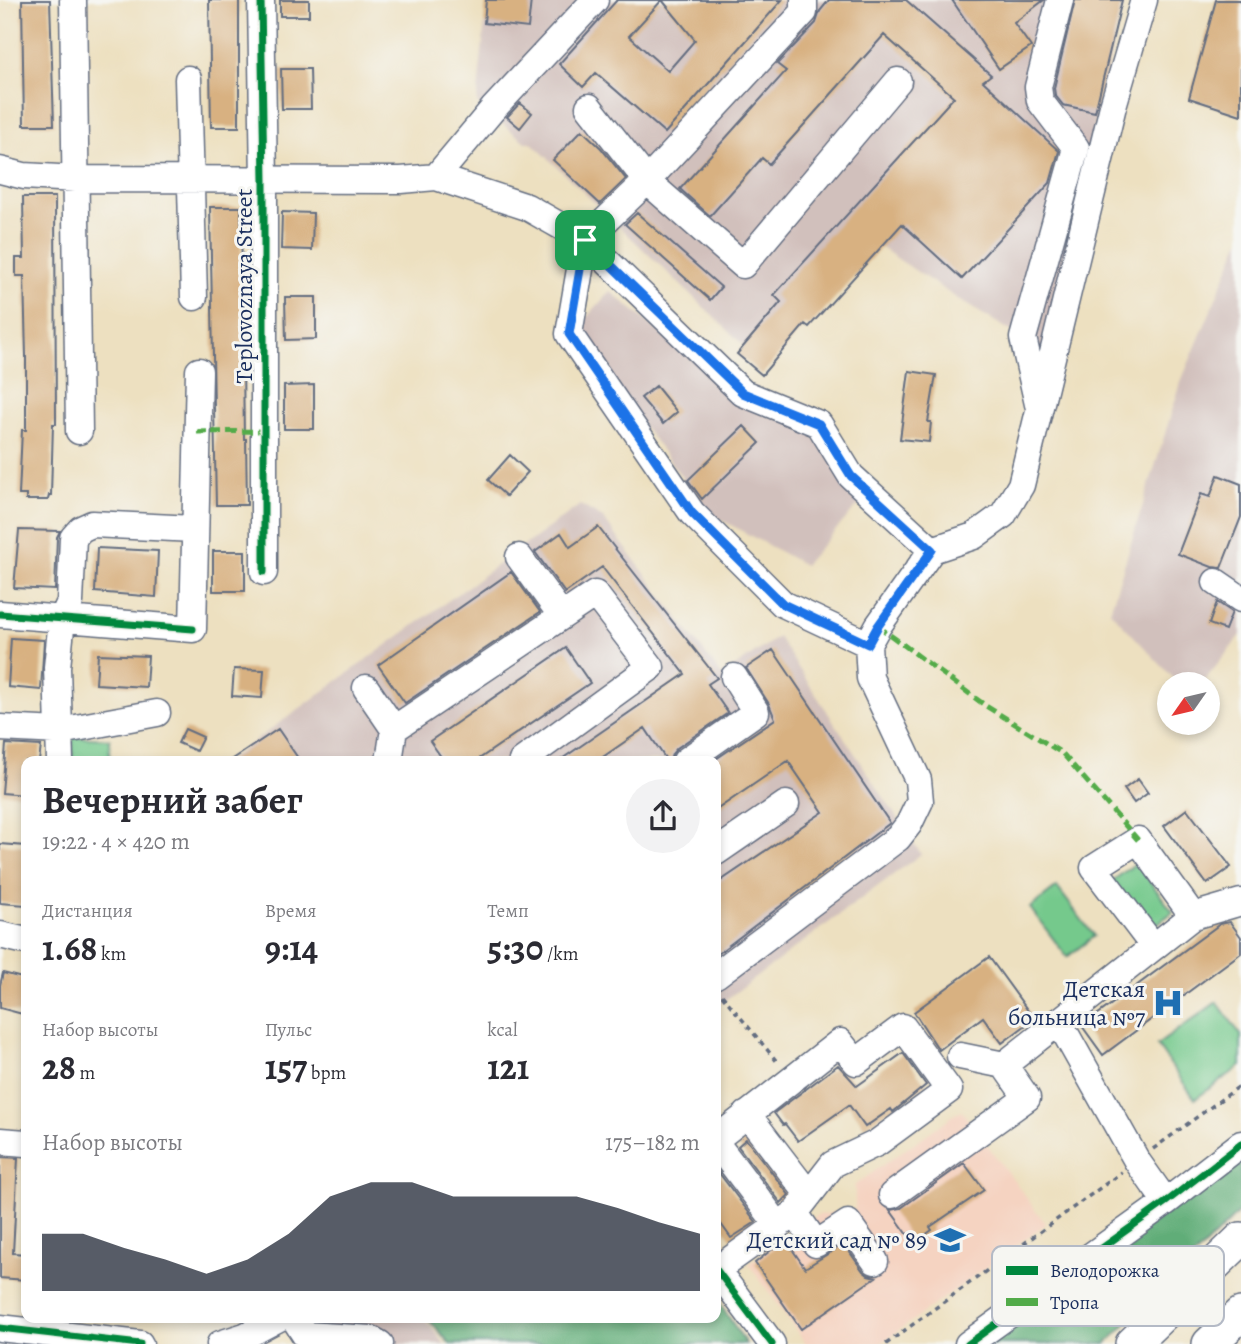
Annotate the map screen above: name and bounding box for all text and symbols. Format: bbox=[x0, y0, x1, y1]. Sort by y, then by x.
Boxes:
street label: Teplovoznaya Street bbox=[228, 188, 260, 383]
pin bbox=[555, 210, 615, 270]
icon: arrive bbox=[566, 221, 604, 259]
north arrow bbox=[1157, 672, 1220, 735]
map controls bbox=[1157, 672, 1220, 735]
text: Вечерний забег bbox=[42, 774, 303, 826]
button: share bbox=[626, 779, 700, 853]
text: 19:22 · 4 × 420 m bbox=[42, 826, 190, 857]
text: Дистанция bbox=[42, 898, 133, 924]
text: Время bbox=[265, 898, 316, 924]
text: Темп bbox=[487, 898, 529, 924]
text: 1.68 bbox=[42, 924, 97, 972]
text: 9:14 bbox=[265, 924, 318, 972]
text: 5:30 bbox=[487, 924, 543, 972]
text: km bbox=[97, 941, 126, 967]
text: /km bbox=[543, 941, 579, 967]
place label: Детская больница №7 bbox=[1008, 973, 1146, 1033]
hospital icon: Детская больница №7 bbox=[1151, 986, 1185, 1020]
text: Набор высоты bbox=[42, 1017, 158, 1043]
text: Пульс bbox=[265, 1017, 312, 1043]
text: kcal bbox=[487, 1017, 518, 1043]
text: 28 bbox=[42, 1043, 76, 1091]
text: 157 bbox=[265, 1043, 307, 1091]
text: 121 bbox=[487, 1043, 529, 1091]
text: m bbox=[76, 1060, 95, 1086]
text: bpm bbox=[307, 1060, 346, 1086]
text: Набор высоты bbox=[42, 1127, 183, 1158]
text: 175–182 m bbox=[605, 1127, 700, 1158]
school or university icon: Детский сад № 89 bbox=[933, 1223, 967, 1257]
place label: Детский сад № 89 bbox=[746, 1224, 927, 1256]
legend bbox=[992, 1246, 1224, 1326]
text: Велодорожка bbox=[1050, 1258, 1160, 1284]
text: Тропа bbox=[1050, 1290, 1099, 1316]

